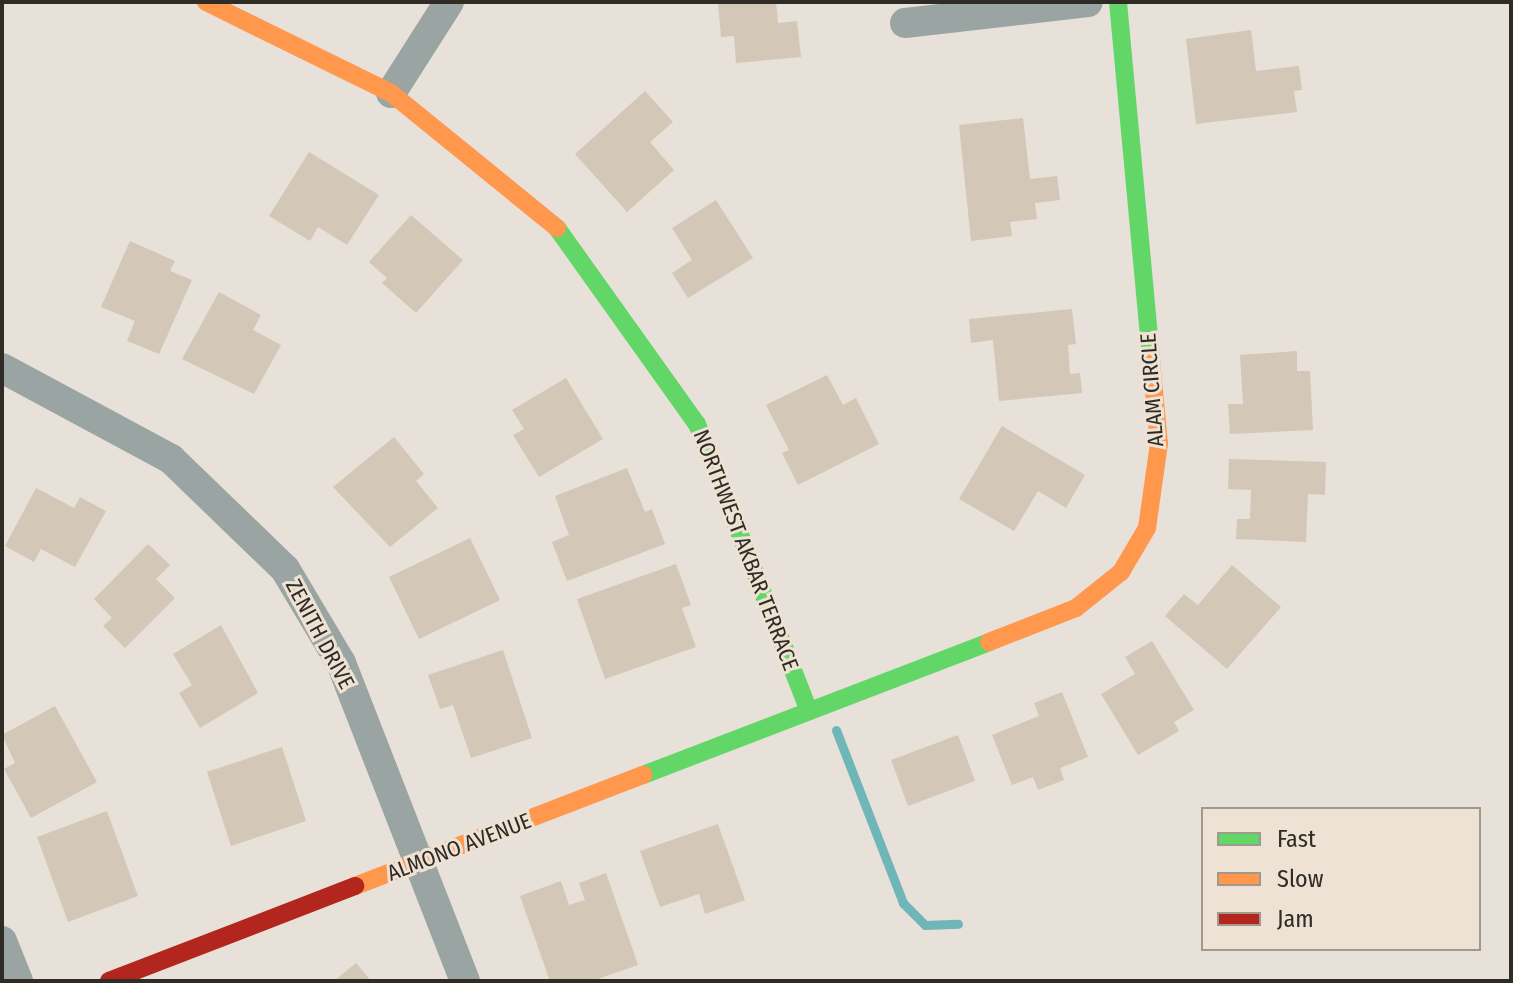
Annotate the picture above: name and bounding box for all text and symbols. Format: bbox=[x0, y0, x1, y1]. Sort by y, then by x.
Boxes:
street label: ALAM CIRCLE bbox=[1135, 332, 1169, 448]
street label: NORTHWEST AKBAR TERRACE bbox=[688, 426, 804, 674]
street label: ZENITH DRIVE bbox=[280, 575, 360, 693]
street label: ALMONO AVENUE bbox=[383, 807, 535, 887]
legend bbox=[1201, 807, 1481, 951]
text: Fast bbox=[1277, 825, 1316, 853]
text: Slow bbox=[1277, 865, 1323, 893]
text: Jam bbox=[1277, 905, 1314, 933]

